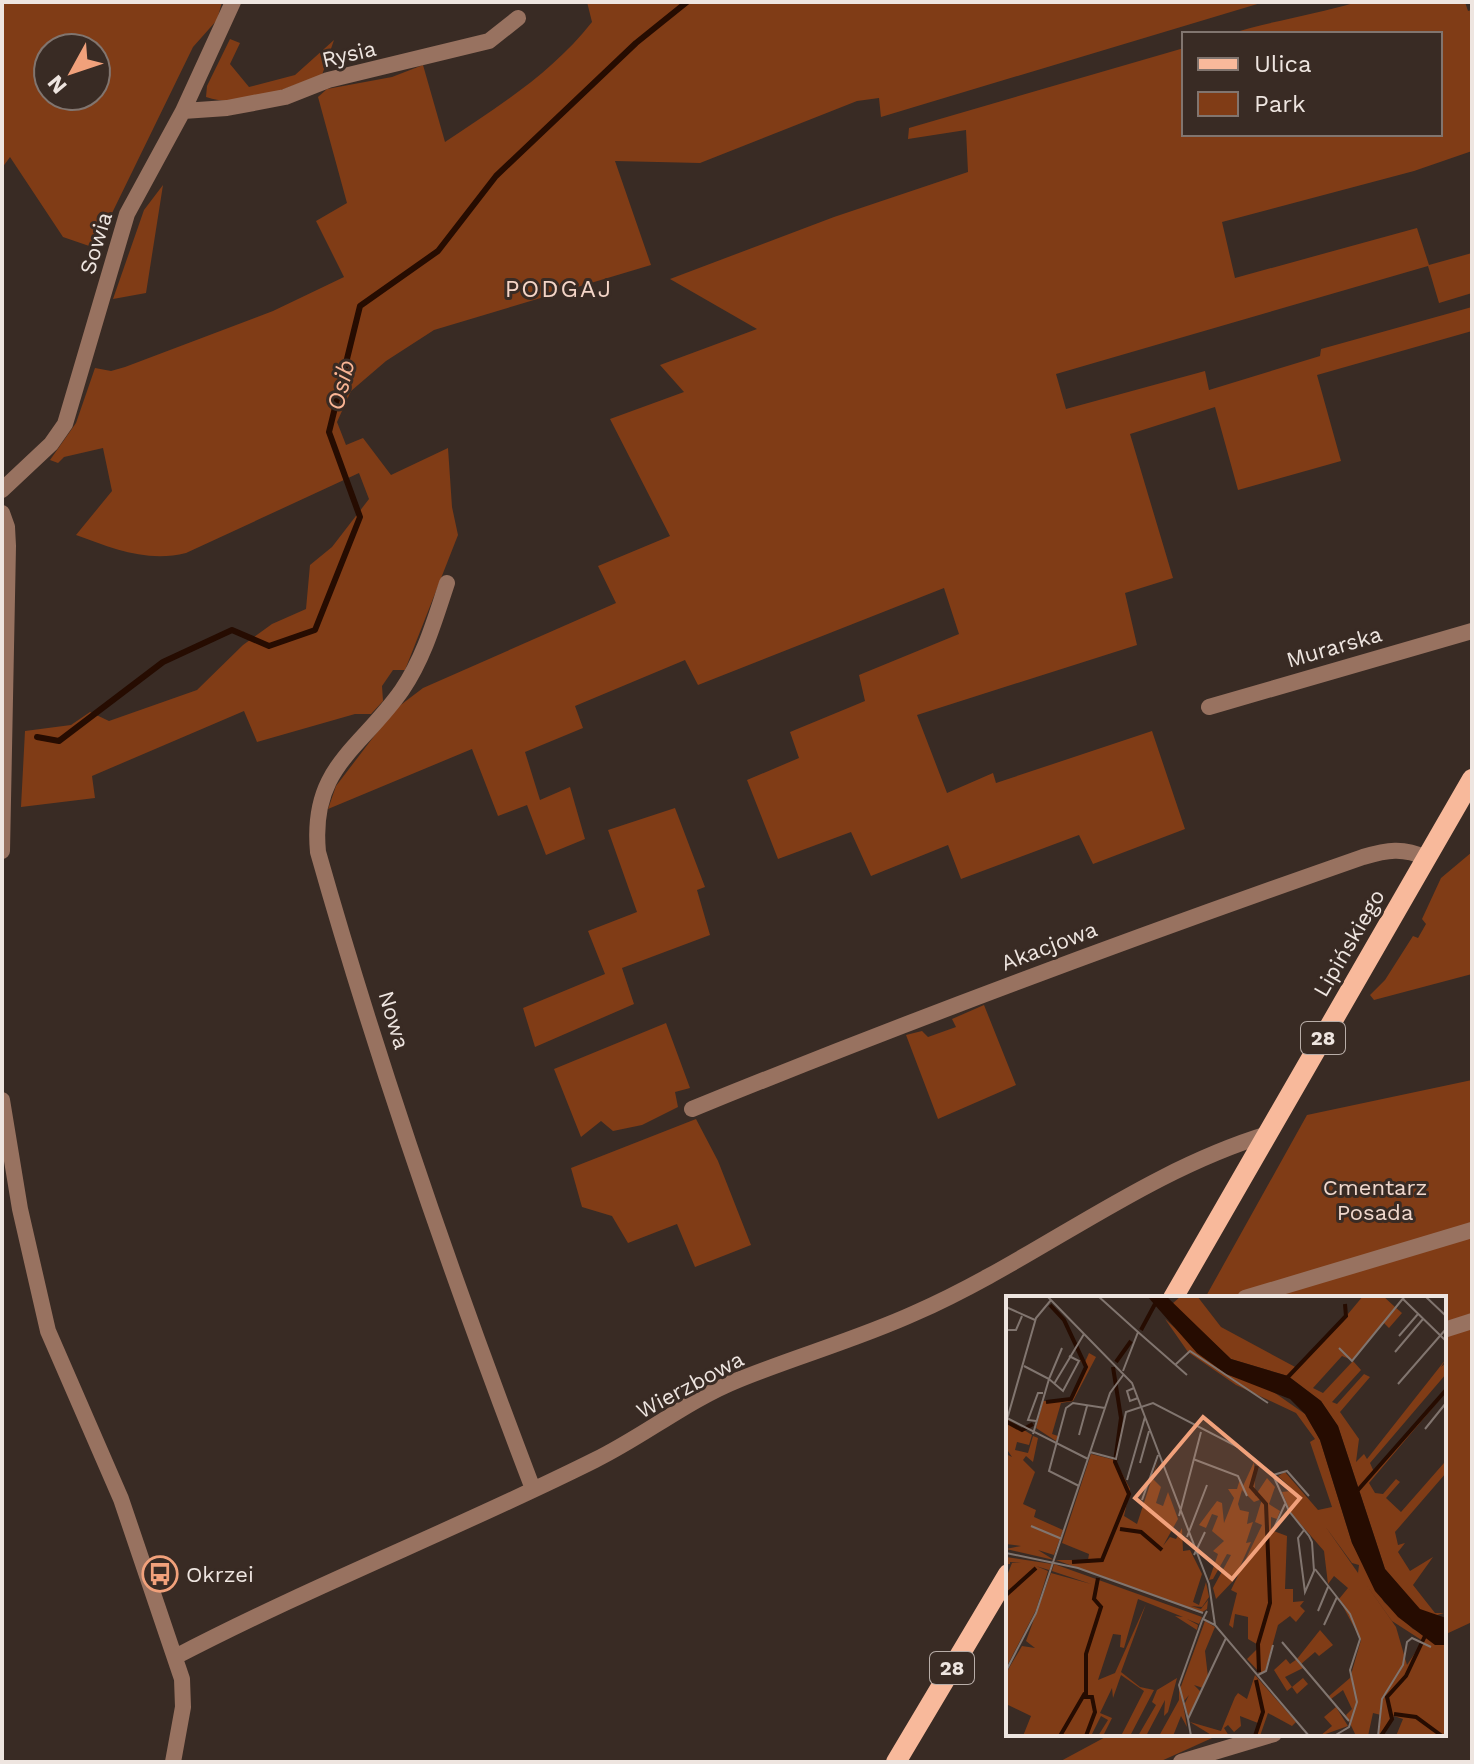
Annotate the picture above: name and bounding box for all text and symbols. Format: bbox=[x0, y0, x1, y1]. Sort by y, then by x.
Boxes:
north arrow bbox=[32, 32, 112, 112]
legend bbox=[1182, 32, 1442, 136]
street label: Rysia bbox=[319, 36, 379, 72]
text: Ulica bbox=[1254, 50, 1312, 78]
text: N bbox=[42, 70, 72, 99]
text: Park bbox=[1254, 90, 1306, 118]
street label: Sowia bbox=[75, 209, 117, 277]
district label: PODGAJ bbox=[505, 275, 613, 303]
water label: Osib bbox=[321, 357, 361, 413]
street label: Murarska bbox=[1283, 621, 1385, 673]
street label: Lipińskiego bbox=[1308, 885, 1390, 1001]
street label: Akacjowa bbox=[997, 916, 1101, 976]
street label: Nowa bbox=[373, 988, 415, 1052]
road number: 28 bbox=[1301, 1022, 1345, 1054]
park label: Cmentarz Posada bbox=[1323, 1175, 1427, 1225]
inset map bbox=[1006, 1296, 1446, 1736]
street label: Wierzbowa bbox=[632, 1346, 748, 1424]
bus stop icon: Okrzei bbox=[141, 1555, 179, 1593]
place label: Okrzei bbox=[186, 1562, 254, 1587]
road number: 28 bbox=[930, 1652, 974, 1684]

